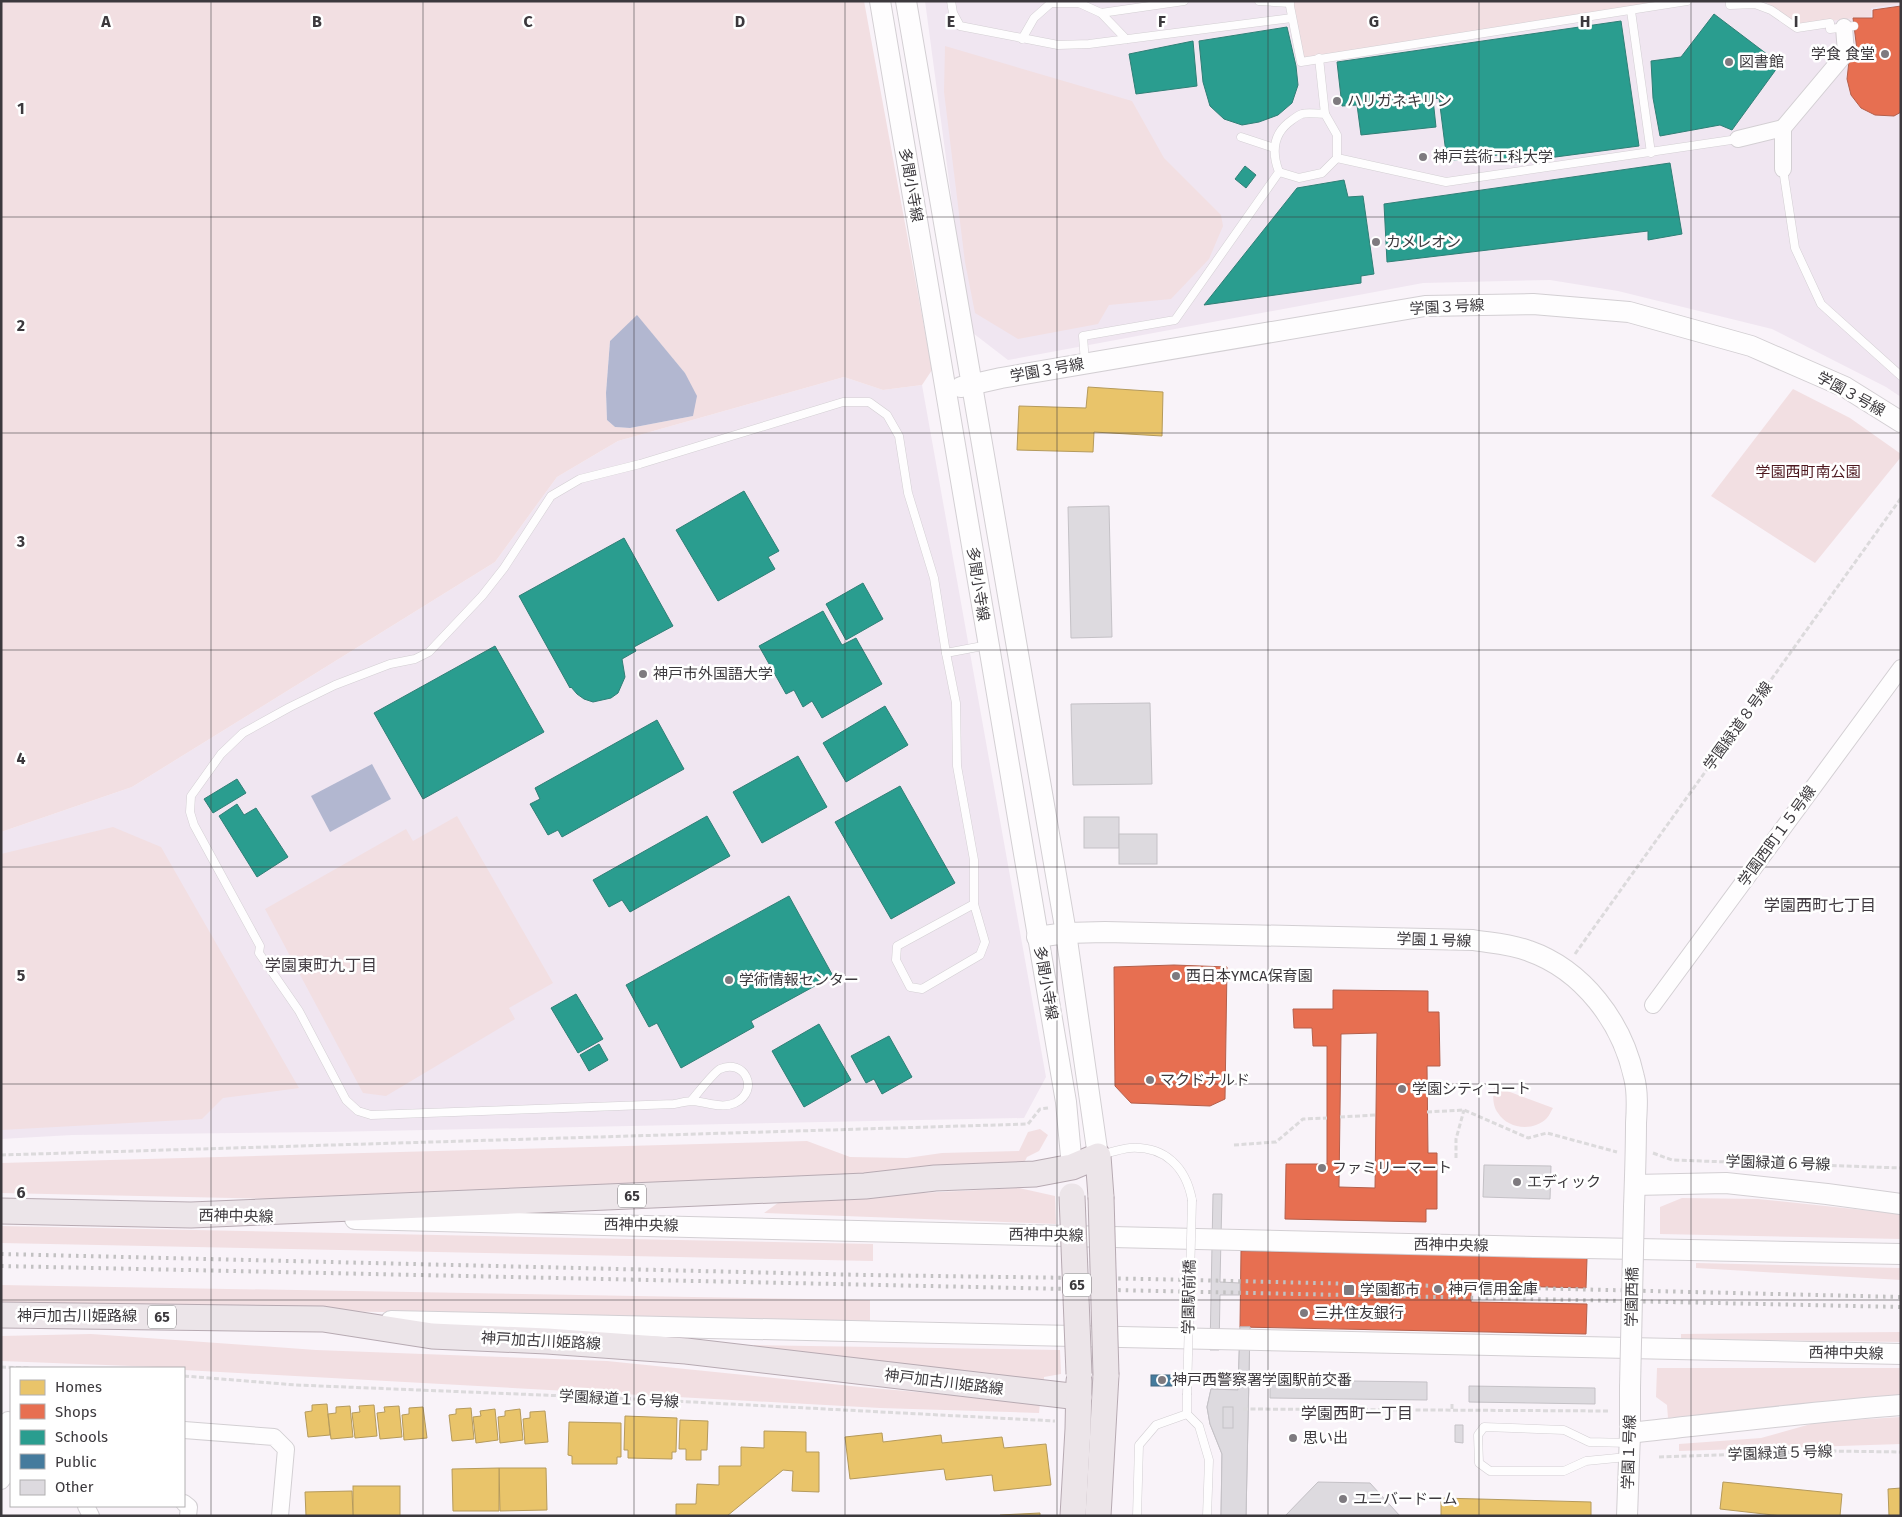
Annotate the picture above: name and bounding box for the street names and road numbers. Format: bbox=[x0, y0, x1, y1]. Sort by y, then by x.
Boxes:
street label: 多聞小寺線 bbox=[896, 146, 926, 224]
street label: 学園３号線 bbox=[1409, 296, 1485, 318]
street label: 学園３号線 bbox=[1008, 355, 1086, 385]
street label: 学園３号線 bbox=[1814, 368, 1888, 420]
street label: 多聞小寺線 bbox=[963, 546, 993, 622]
street label: 学園緑道８号線 bbox=[1700, 678, 1776, 774]
street label: 学園西町１５号線 bbox=[1734, 782, 1820, 890]
street label: 学園１号線 bbox=[1396, 930, 1472, 950]
street label: 多聞小寺線 bbox=[1031, 944, 1061, 1022]
street label: 学園緑道６号線 bbox=[1725, 1152, 1831, 1174]
road number: 65 bbox=[618, 1184, 646, 1208]
street label: 西神中央線 bbox=[198, 1206, 274, 1226]
street label: 西神中央線 bbox=[603, 1215, 679, 1235]
street label: 西神中央線 bbox=[1008, 1225, 1084, 1245]
street label: 西神中央線 bbox=[1413, 1235, 1489, 1255]
street label: 学園駅前橋 bbox=[1179, 1259, 1199, 1335]
street label: 学園西橋 bbox=[1622, 1267, 1642, 1327]
road number: 65 bbox=[1063, 1274, 1091, 1296]
road number: 65 bbox=[148, 1305, 176, 1328]
street label: 神戸加古川姫路線 bbox=[17, 1307, 137, 1325]
street label: 神戸加古川姫路線 bbox=[481, 1329, 601, 1353]
street label: 西神中央線 bbox=[1808, 1343, 1884, 1363]
street label: 神戸加古川姫路線 bbox=[883, 1366, 1005, 1398]
street label: 学園緑道１６号線 bbox=[559, 1387, 679, 1411]
street label: 学園１号線 bbox=[1619, 1414, 1639, 1490]
street label: 学園緑道５号線 bbox=[1727, 1442, 1833, 1464]

